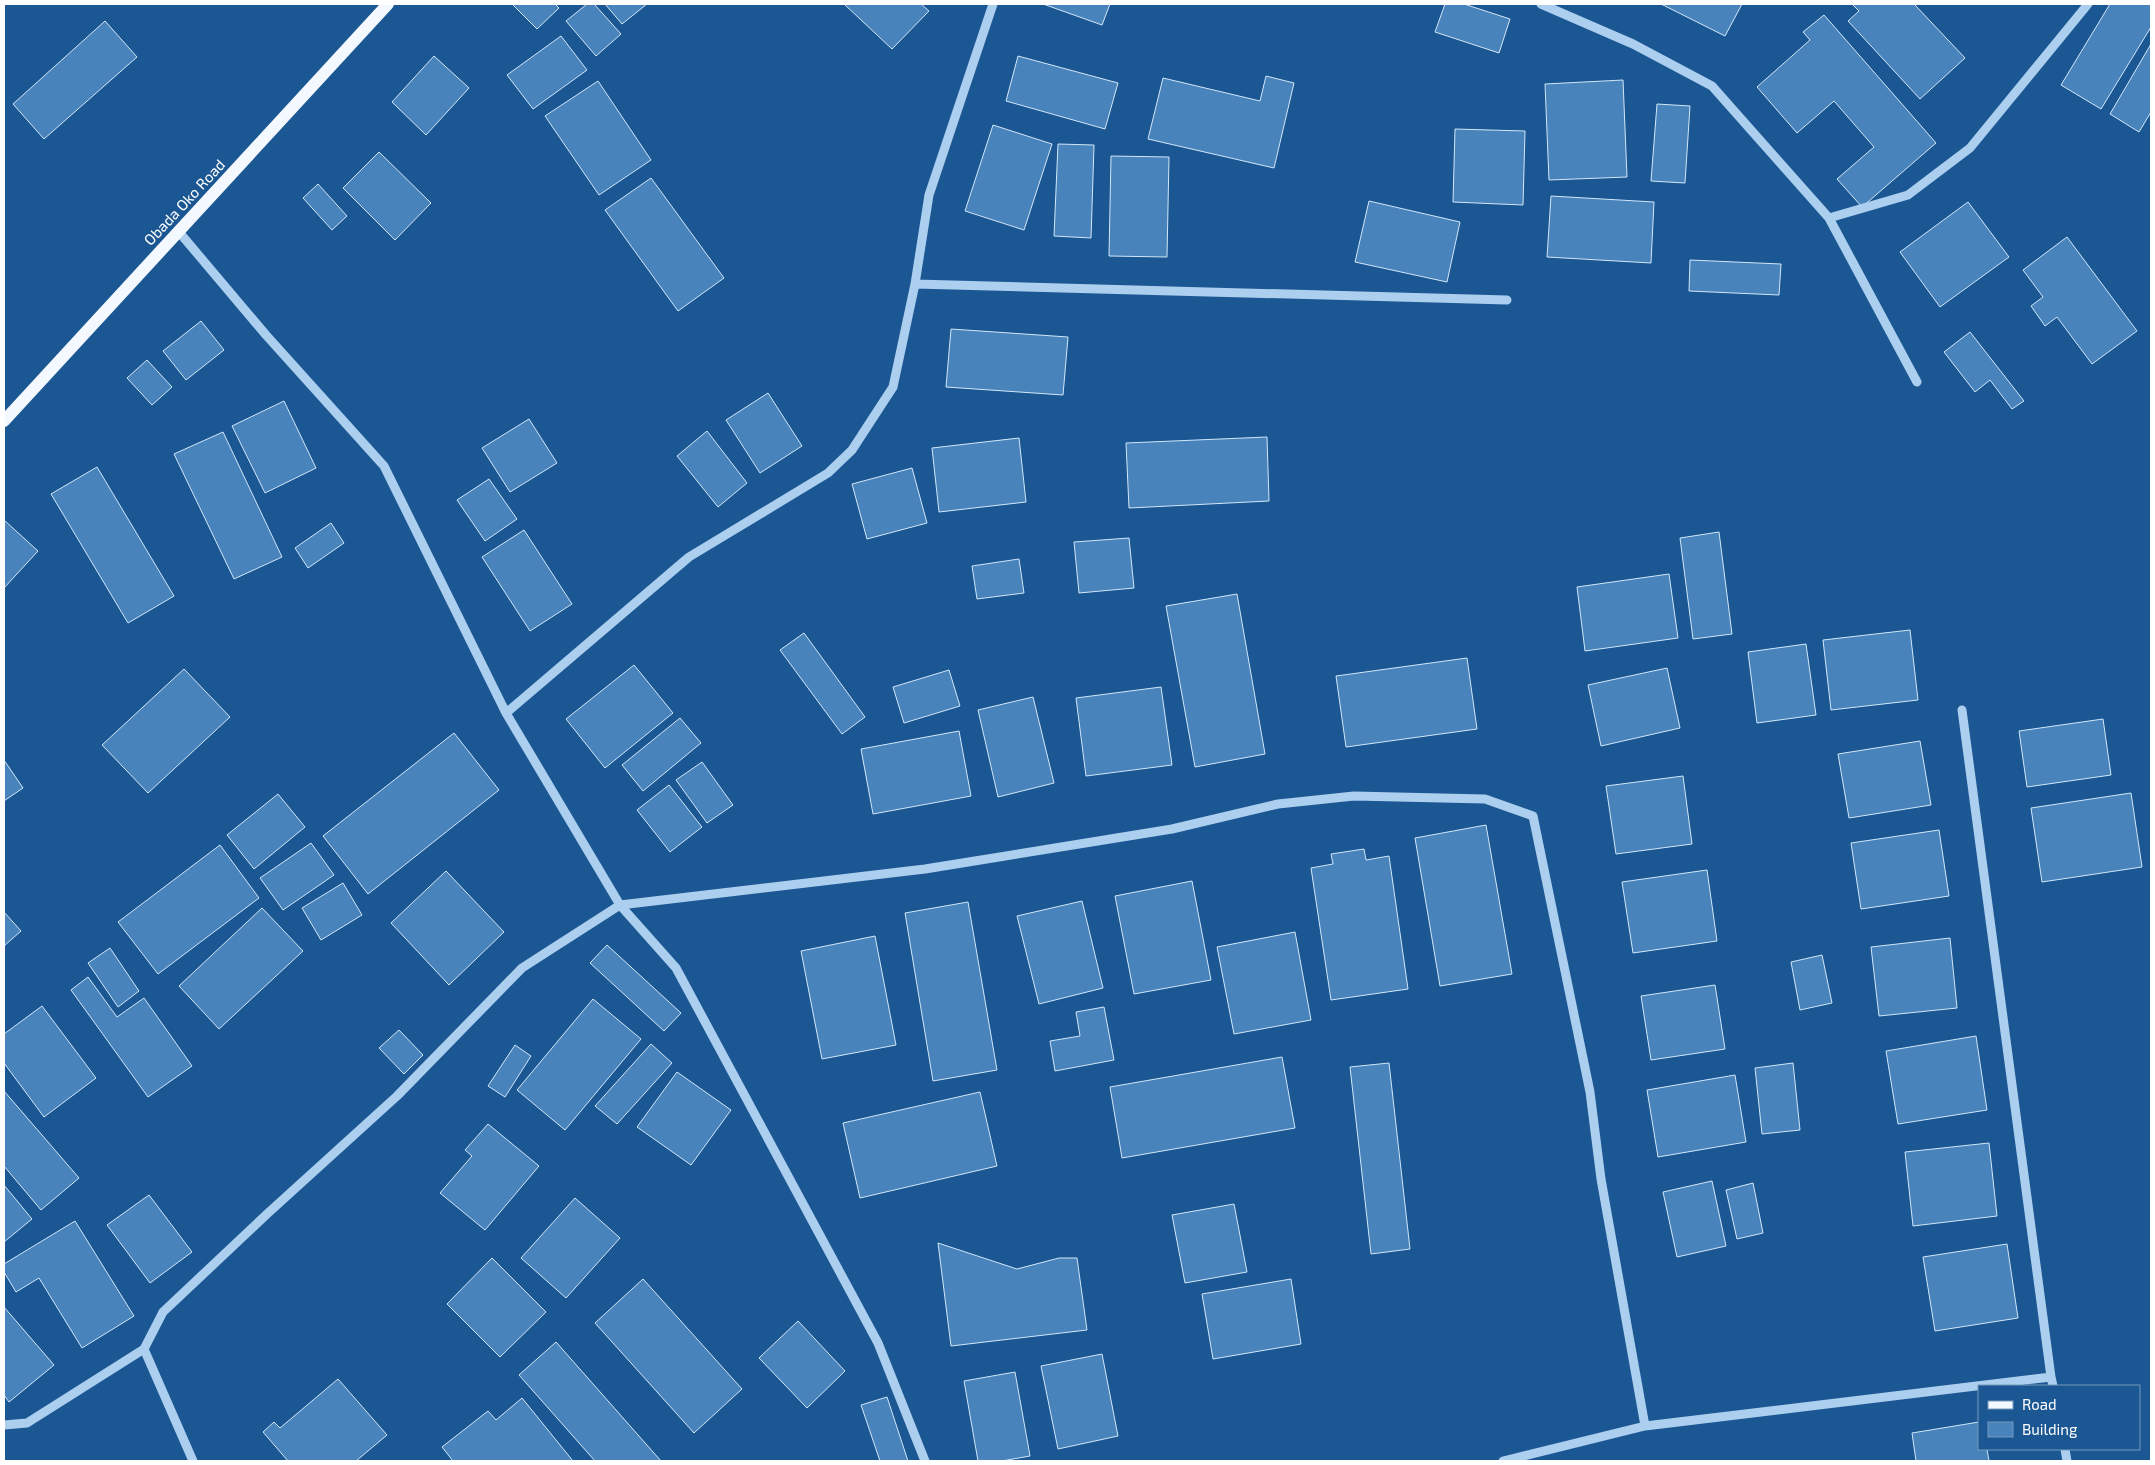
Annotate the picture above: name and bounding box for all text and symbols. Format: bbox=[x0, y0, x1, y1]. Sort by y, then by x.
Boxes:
street label: Obada Oko Road bbox=[140, 155, 228, 249]
legend bbox=[1978, 1385, 2140, 1450]
text: Road bbox=[2022, 1395, 2057, 1413]
text: Building bbox=[2022, 1420, 2078, 1438]

